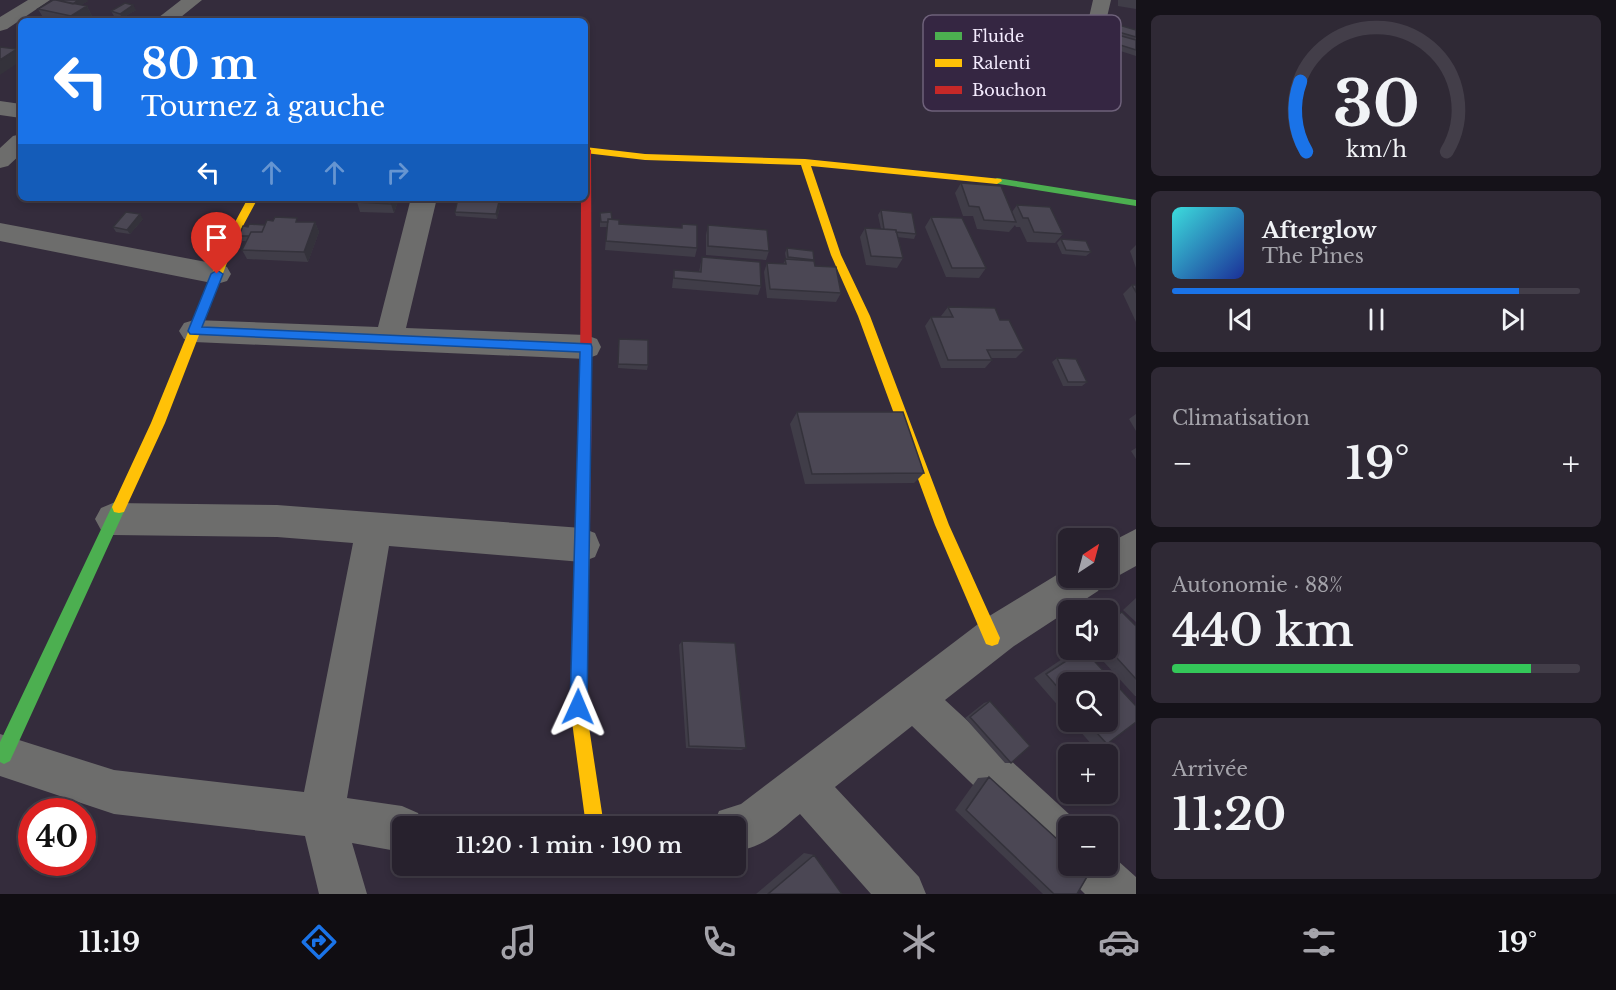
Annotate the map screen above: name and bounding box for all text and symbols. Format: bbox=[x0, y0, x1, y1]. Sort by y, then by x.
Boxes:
legend bbox=[923, 15, 1121, 111]
text: Fluide bbox=[972, 26, 1024, 46]
text: 80 m bbox=[141, 38, 257, 90]
icon: left bbox=[42, 42, 120, 120]
text: Ralenti bbox=[972, 53, 1031, 73]
text: 30 bbox=[1333, 66, 1419, 144]
text: Bouchon bbox=[972, 80, 1047, 100]
text: Tournez à gauche bbox=[141, 90, 385, 123]
text: km/h bbox=[1346, 137, 1407, 164]
icon: left bbox=[192, 156, 225, 189]
icon: ahead bbox=[255, 156, 288, 189]
icon: ahead bbox=[318, 156, 351, 189]
icon: right bbox=[381, 156, 414, 189]
pin bbox=[191, 212, 242, 274]
text: Afterglow bbox=[1262, 217, 1377, 244]
icon: arrive bbox=[200, 221, 233, 254]
text: The Pines bbox=[1262, 244, 1364, 268]
icon: previous bbox=[1224, 303, 1257, 336]
icon: pause bbox=[1360, 303, 1393, 336]
icon: next bbox=[1496, 303, 1529, 336]
text: Climatisation bbox=[1172, 406, 1310, 430]
text: 19° bbox=[1345, 435, 1410, 491]
text: − bbox=[1172, 443, 1193, 484]
text: + bbox=[1562, 443, 1580, 484]
north arrow bbox=[1058, 528, 1118, 588]
map controls bbox=[1058, 528, 1118, 876]
text: Autonomie · 88% bbox=[1172, 573, 1343, 597]
button: sound bbox=[1058, 600, 1118, 660]
text: 440 km bbox=[1172, 602, 1354, 658]
button: search bbox=[1058, 672, 1118, 732]
position arrow bbox=[546, 675, 610, 739]
button: + bbox=[1058, 744, 1118, 804]
text: Arrivée bbox=[1172, 757, 1248, 781]
text: 11:20 bbox=[1172, 786, 1286, 842]
speed limit sign: 40 bbox=[18, 798, 96, 876]
button: − bbox=[1058, 816, 1118, 876]
text: 11:20 · 1 min · 190 m bbox=[456, 832, 682, 859]
icon: directions bbox=[298, 921, 340, 963]
icon: music bbox=[498, 921, 540, 963]
icon: phone bbox=[698, 921, 740, 963]
icon: climate bbox=[898, 921, 940, 963]
icon: car bbox=[1098, 921, 1140, 963]
icon: filters bbox=[1298, 921, 1340, 963]
text: 11:19 bbox=[79, 926, 140, 959]
text: 19° bbox=[1498, 926, 1537, 959]

